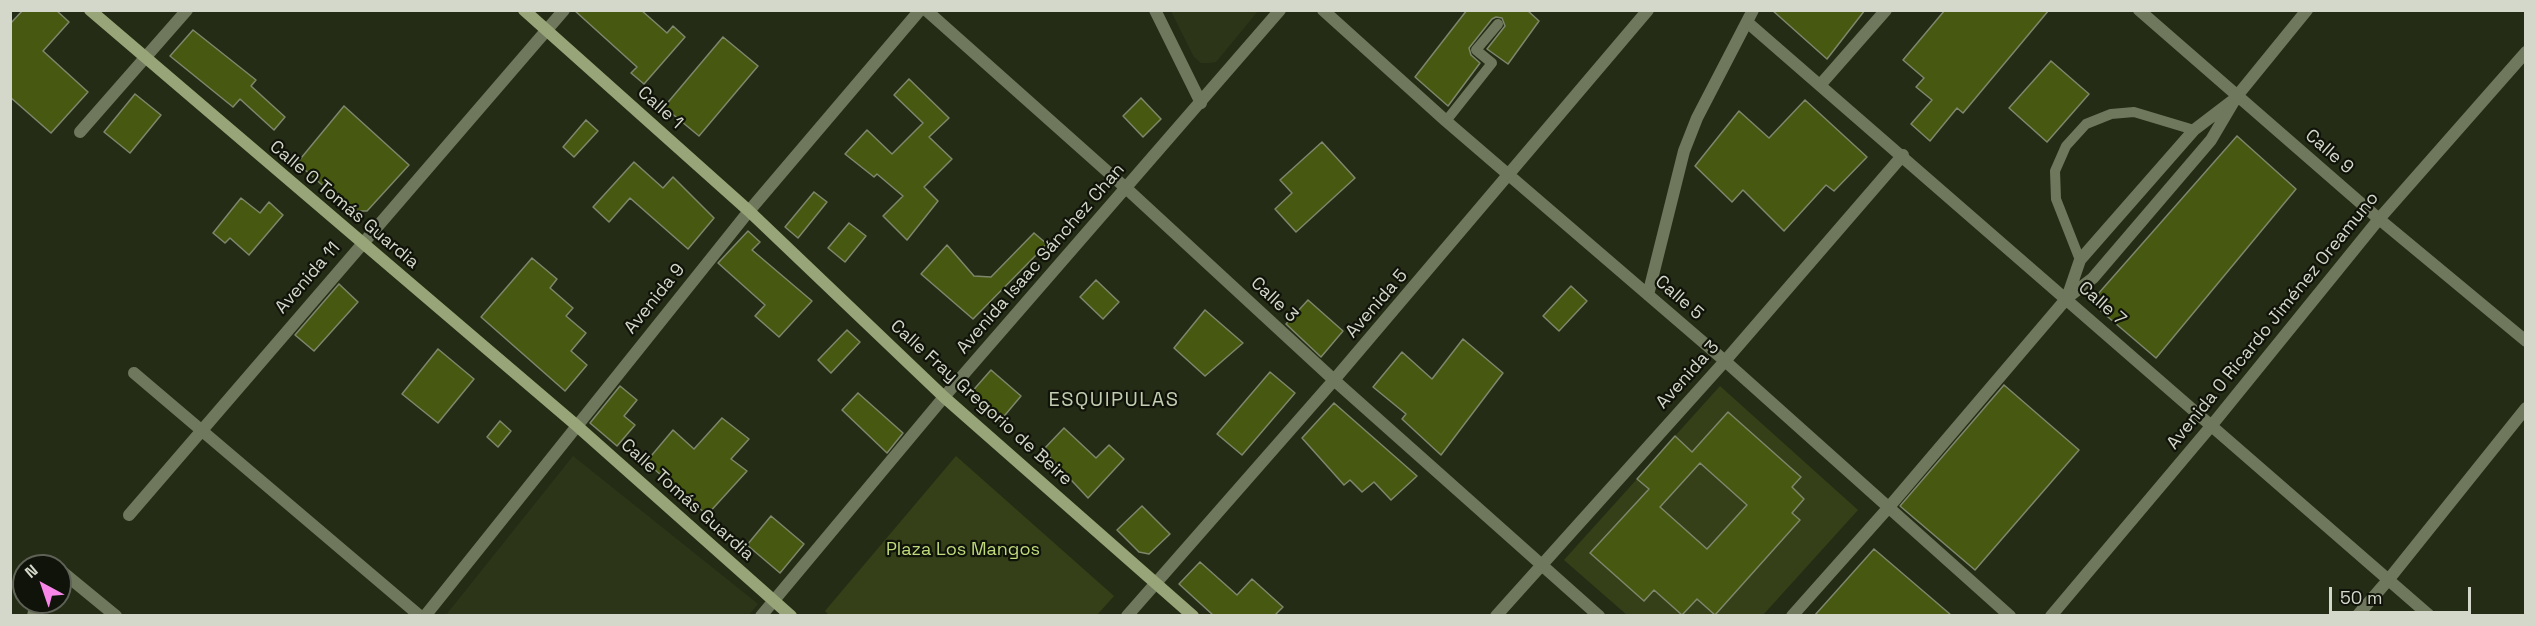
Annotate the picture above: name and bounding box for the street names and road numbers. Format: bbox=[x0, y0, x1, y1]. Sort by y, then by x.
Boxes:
street label: Calle 1 bbox=[633, 82, 687, 134]
street label: Calle 9 bbox=[2300, 125, 2358, 179]
street label: Calle 0 Tomás Guardia bbox=[265, 136, 423, 274]
street label: Avenida Isaac Sánchez Chan bbox=[952, 159, 1130, 359]
street label: Avenida 0 Ricardo Jiménez Oreamuno bbox=[2162, 188, 2384, 454]
street label: Avenida 11 bbox=[271, 238, 345, 318]
street label: Avenida 9 bbox=[620, 260, 690, 338]
street label: Avenida 5 bbox=[1341, 265, 1413, 343]
street label: Calle 5 bbox=[1650, 271, 1708, 325]
street label: Calle 3 bbox=[1246, 273, 1302, 327]
street label: Calle 7 bbox=[2074, 277, 2130, 331]
street label: Calle Fray Gregorio de Beire bbox=[886, 315, 1076, 491]
street label: Avenida 3 bbox=[1652, 337, 1724, 413]
street label: Calle Tomás Guardia bbox=[616, 434, 758, 566]

